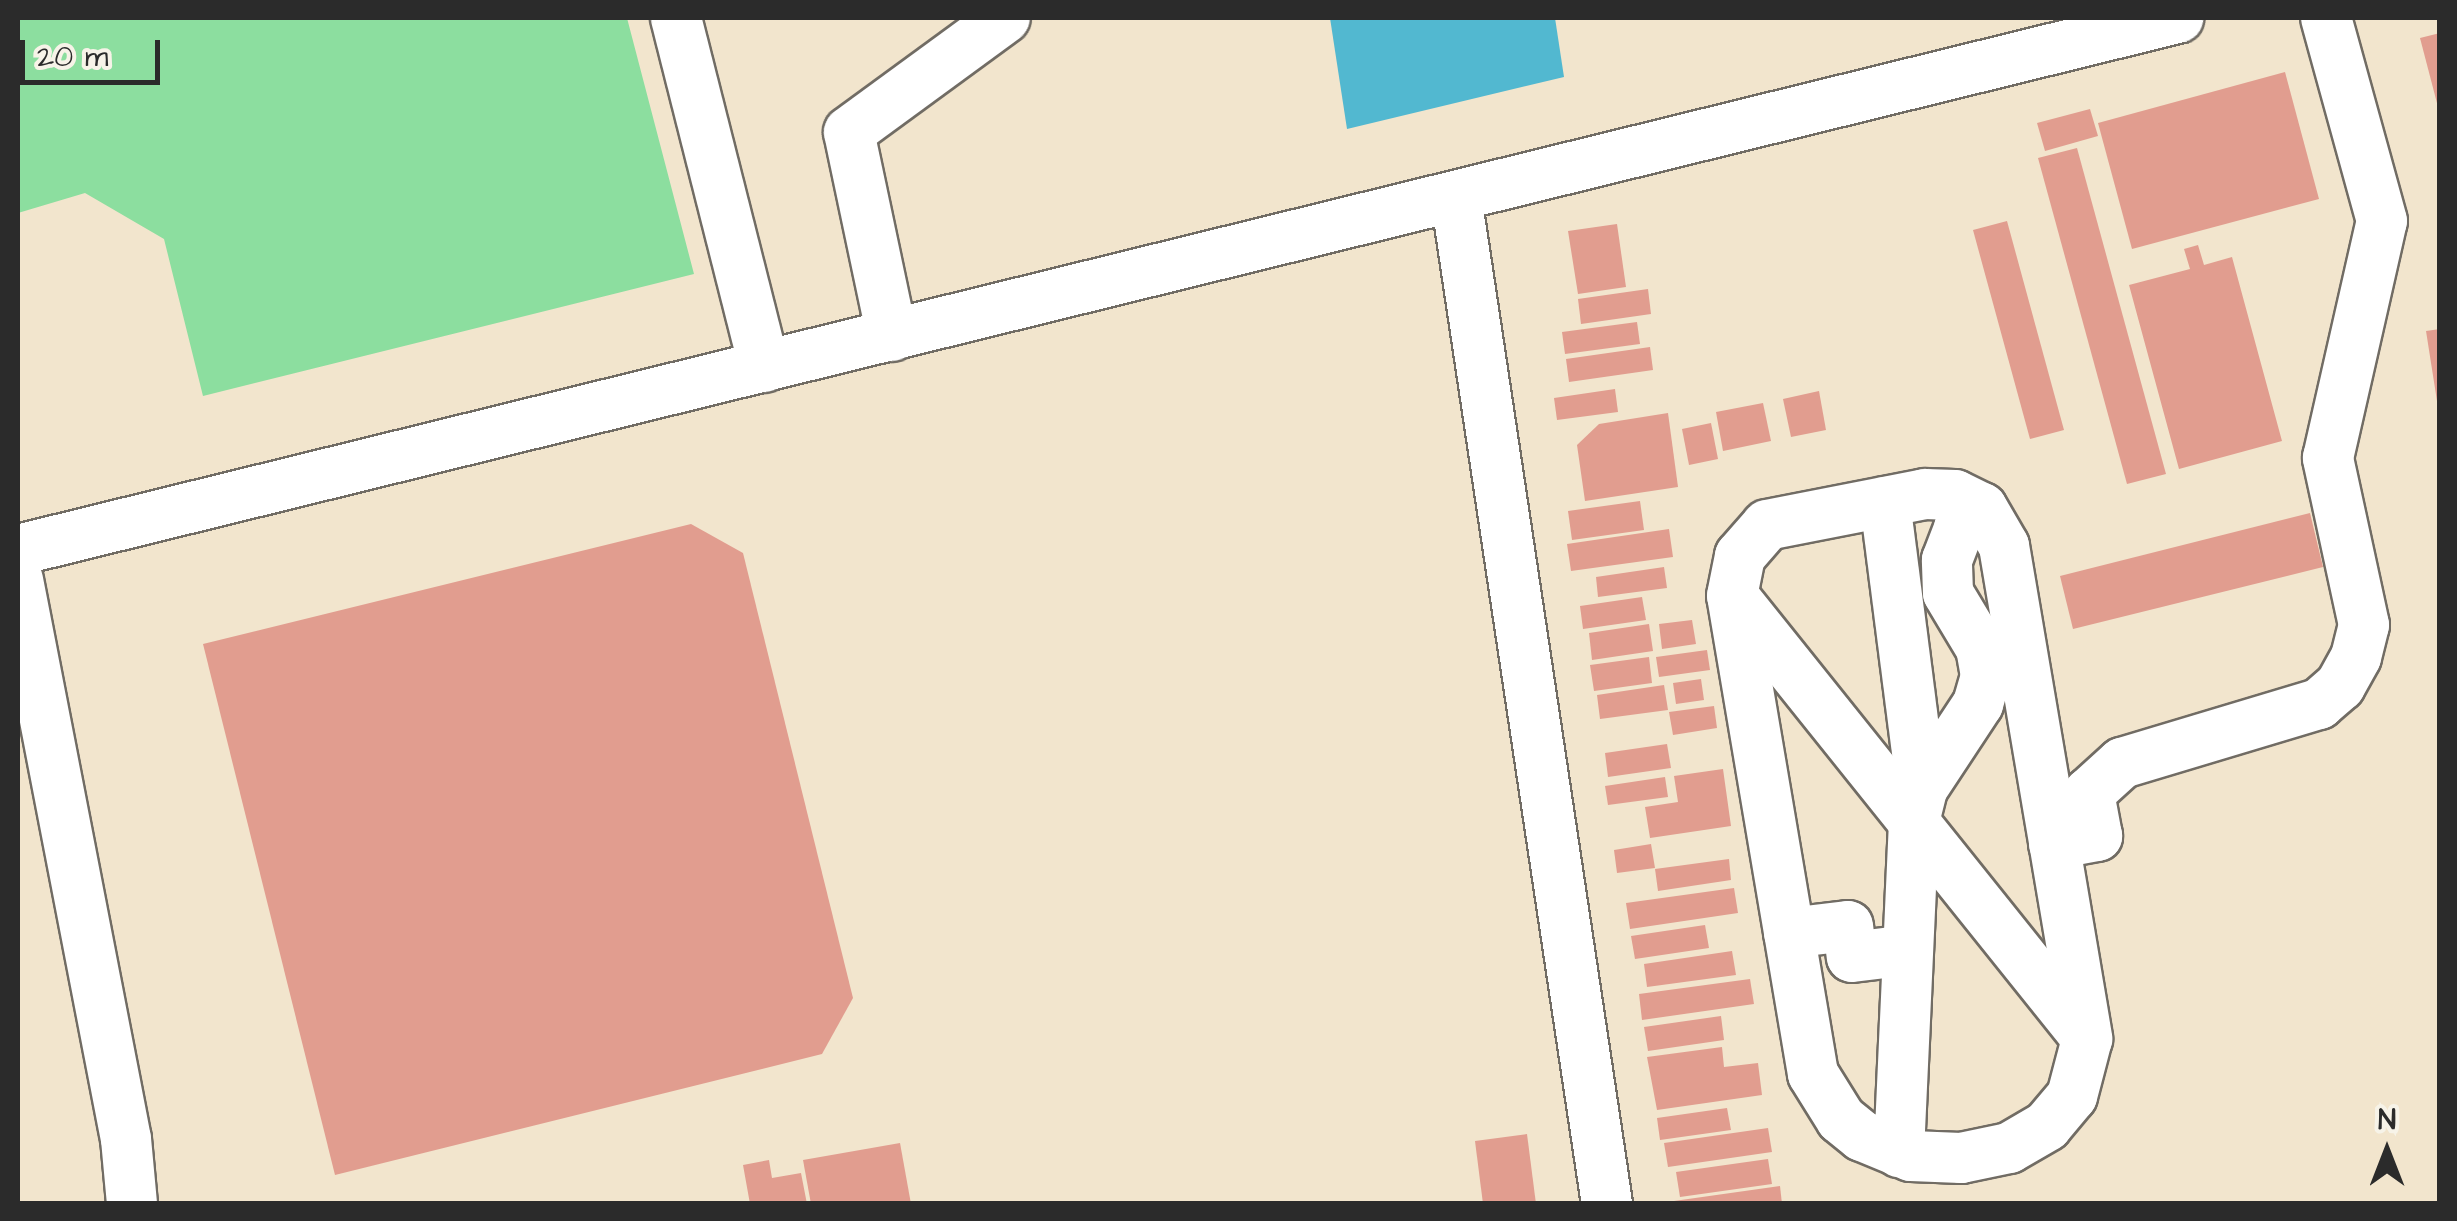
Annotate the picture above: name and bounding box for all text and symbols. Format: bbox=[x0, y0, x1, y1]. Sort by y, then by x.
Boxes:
scale bar bbox=[25, 20, 165, 82]
text: 20 m bbox=[37, 36, 108, 78]
north arrow bbox=[2337, 1101, 2437, 1201]
text: N bbox=[2378, 1101, 2396, 1140]

